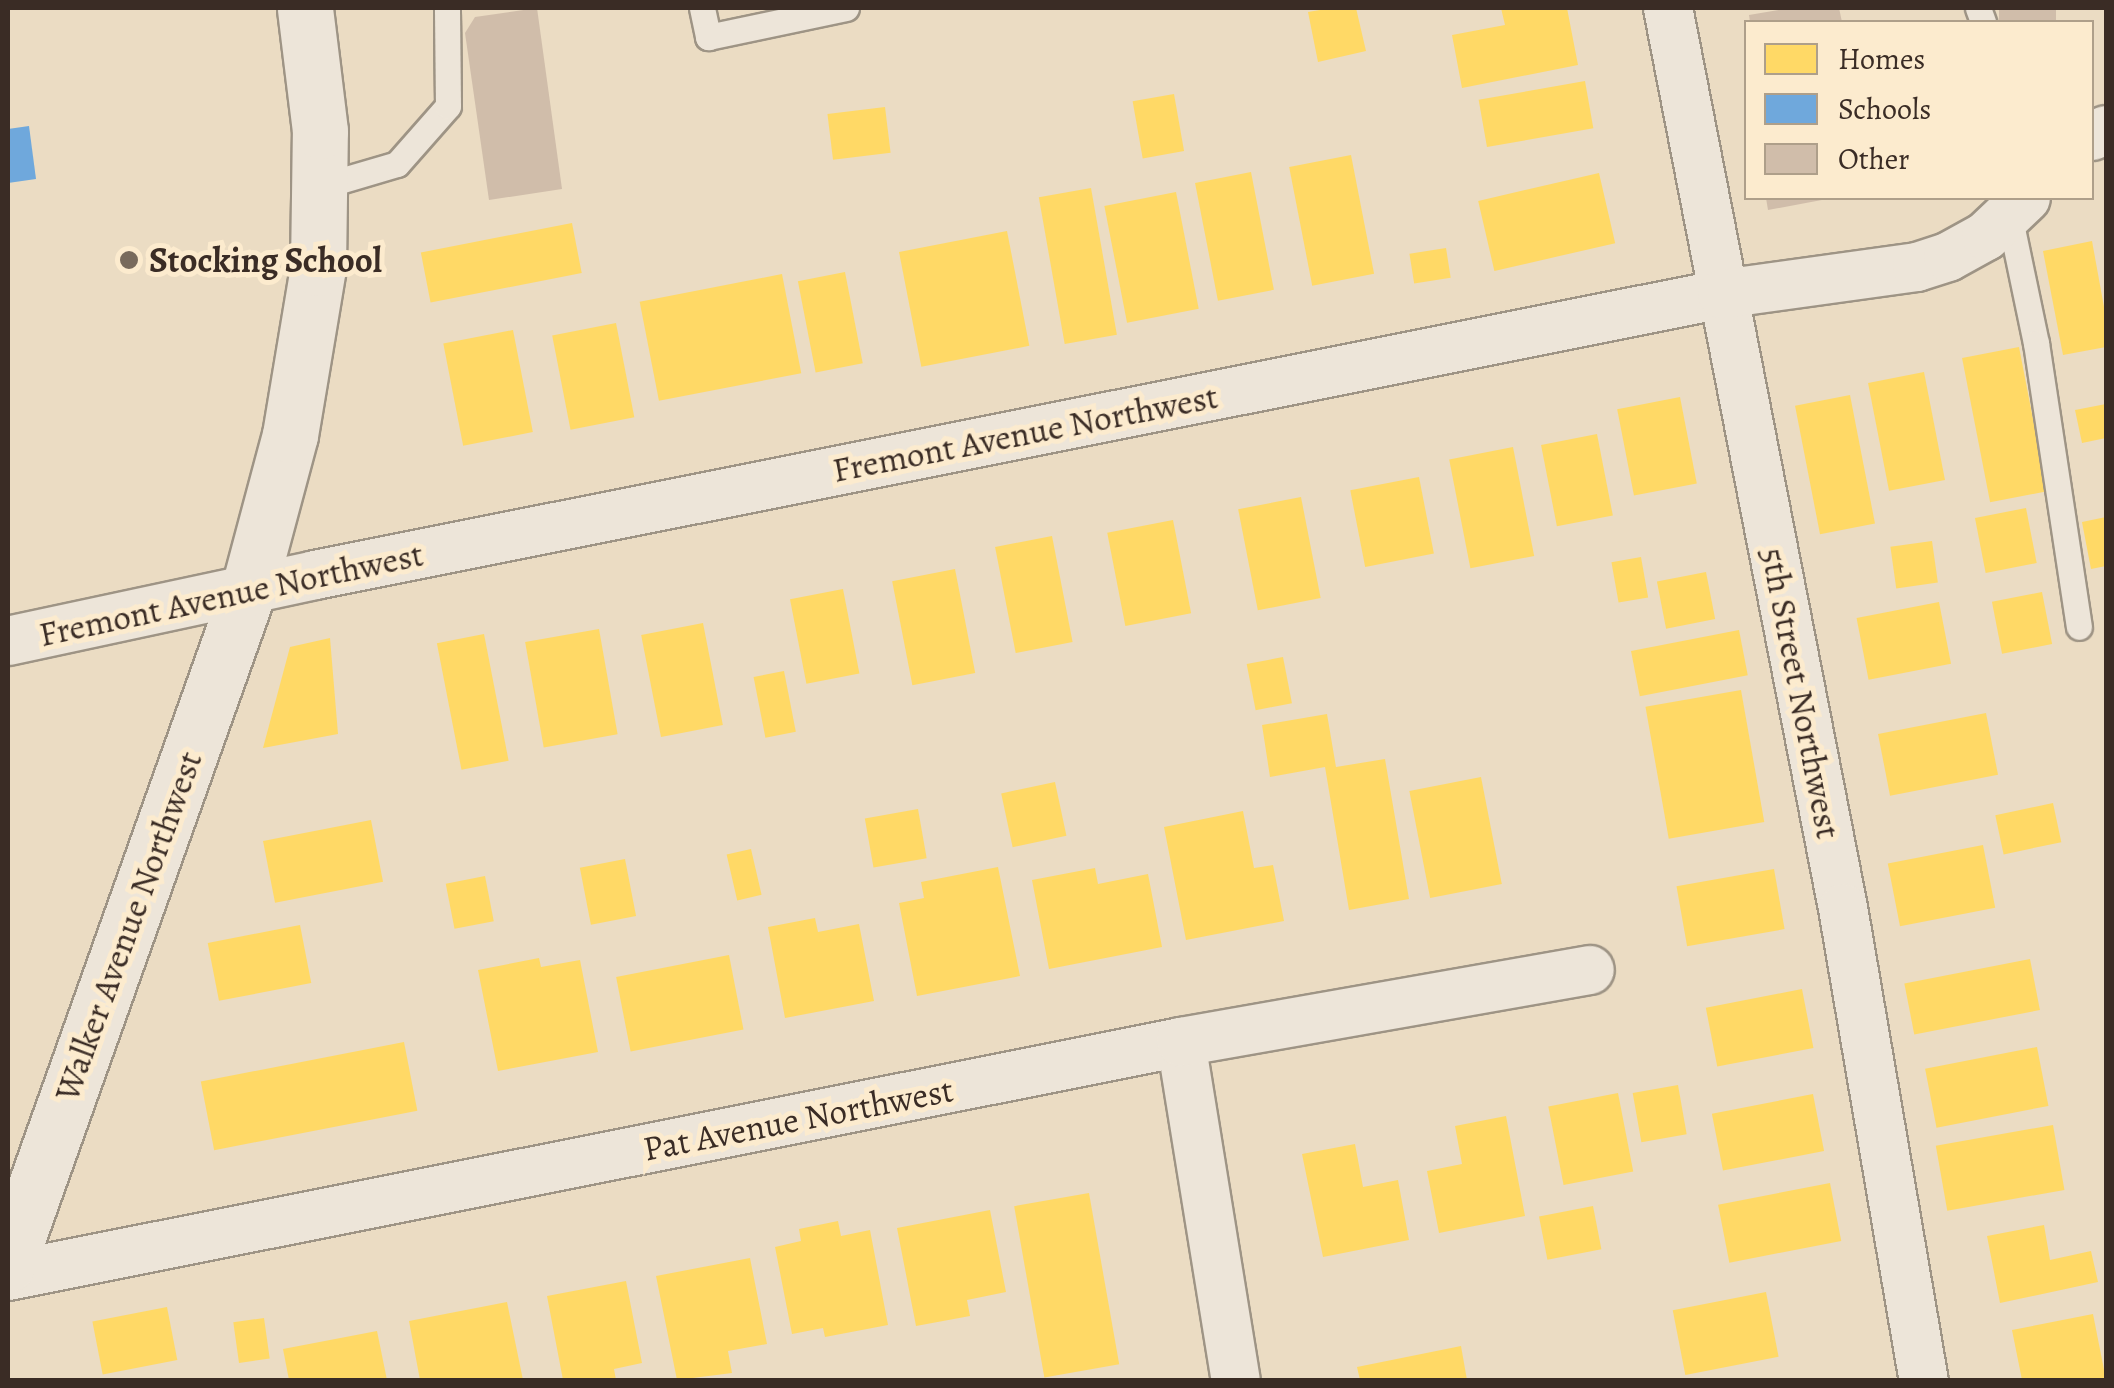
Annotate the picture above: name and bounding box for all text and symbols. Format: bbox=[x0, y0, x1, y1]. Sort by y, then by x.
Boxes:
legend bbox=[1744, 20, 2094, 200]
text: Homes bbox=[1838, 39, 1925, 79]
text: Schools bbox=[1838, 89, 1931, 129]
text: Other bbox=[1838, 139, 1910, 179]
place label: Stocking School bbox=[149, 239, 382, 281]
marker: Stocking School bbox=[118, 249, 140, 271]
street label: Fremont Avenue Northwest bbox=[829, 375, 1221, 491]
street label: Fremont Avenue Northwest bbox=[35, 533, 427, 655]
street label: 5th Street Northwest bbox=[1752, 544, 1850, 842]
street label: Walker Avenue Northwest bbox=[45, 746, 211, 1106]
street label: Pat Avenue Northwest bbox=[639, 1068, 957, 1170]

